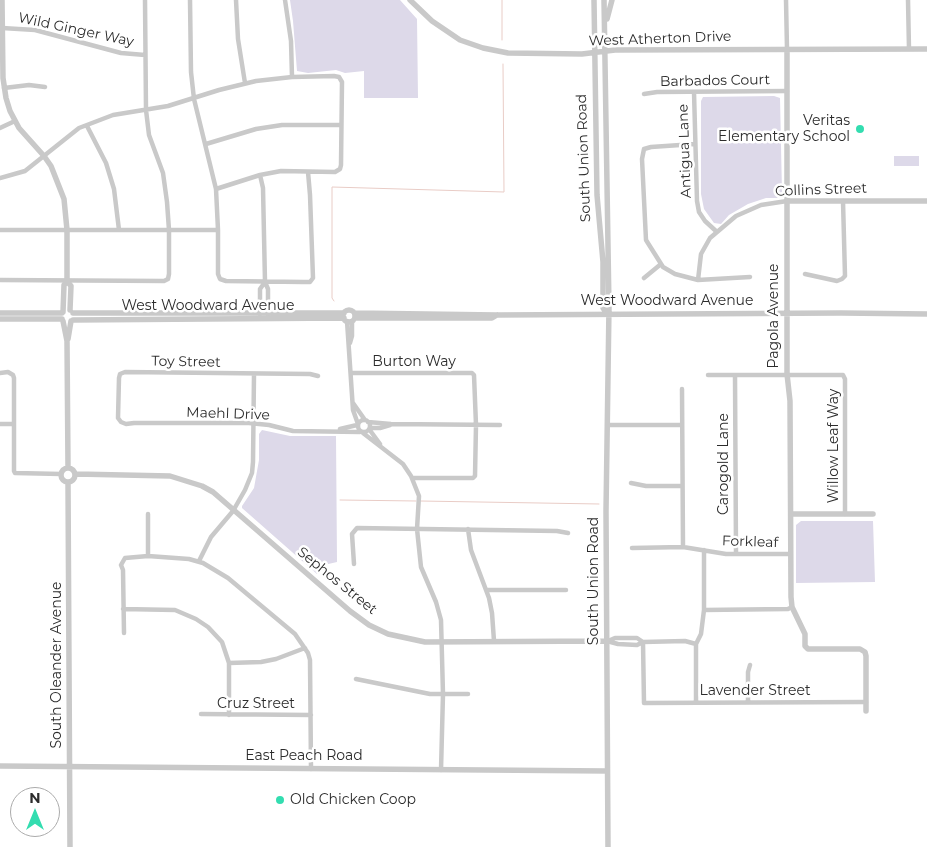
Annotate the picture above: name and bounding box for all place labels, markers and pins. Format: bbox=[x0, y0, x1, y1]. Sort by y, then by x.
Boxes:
place label: Veritas Elementary School bbox=[718, 113, 850, 146]
marker: Veritas Elementary School bbox=[854, 123, 866, 135]
place label: Old Chicken Coop bbox=[290, 792, 416, 808]
marker: Old Chicken Coop bbox=[274, 794, 286, 806]

